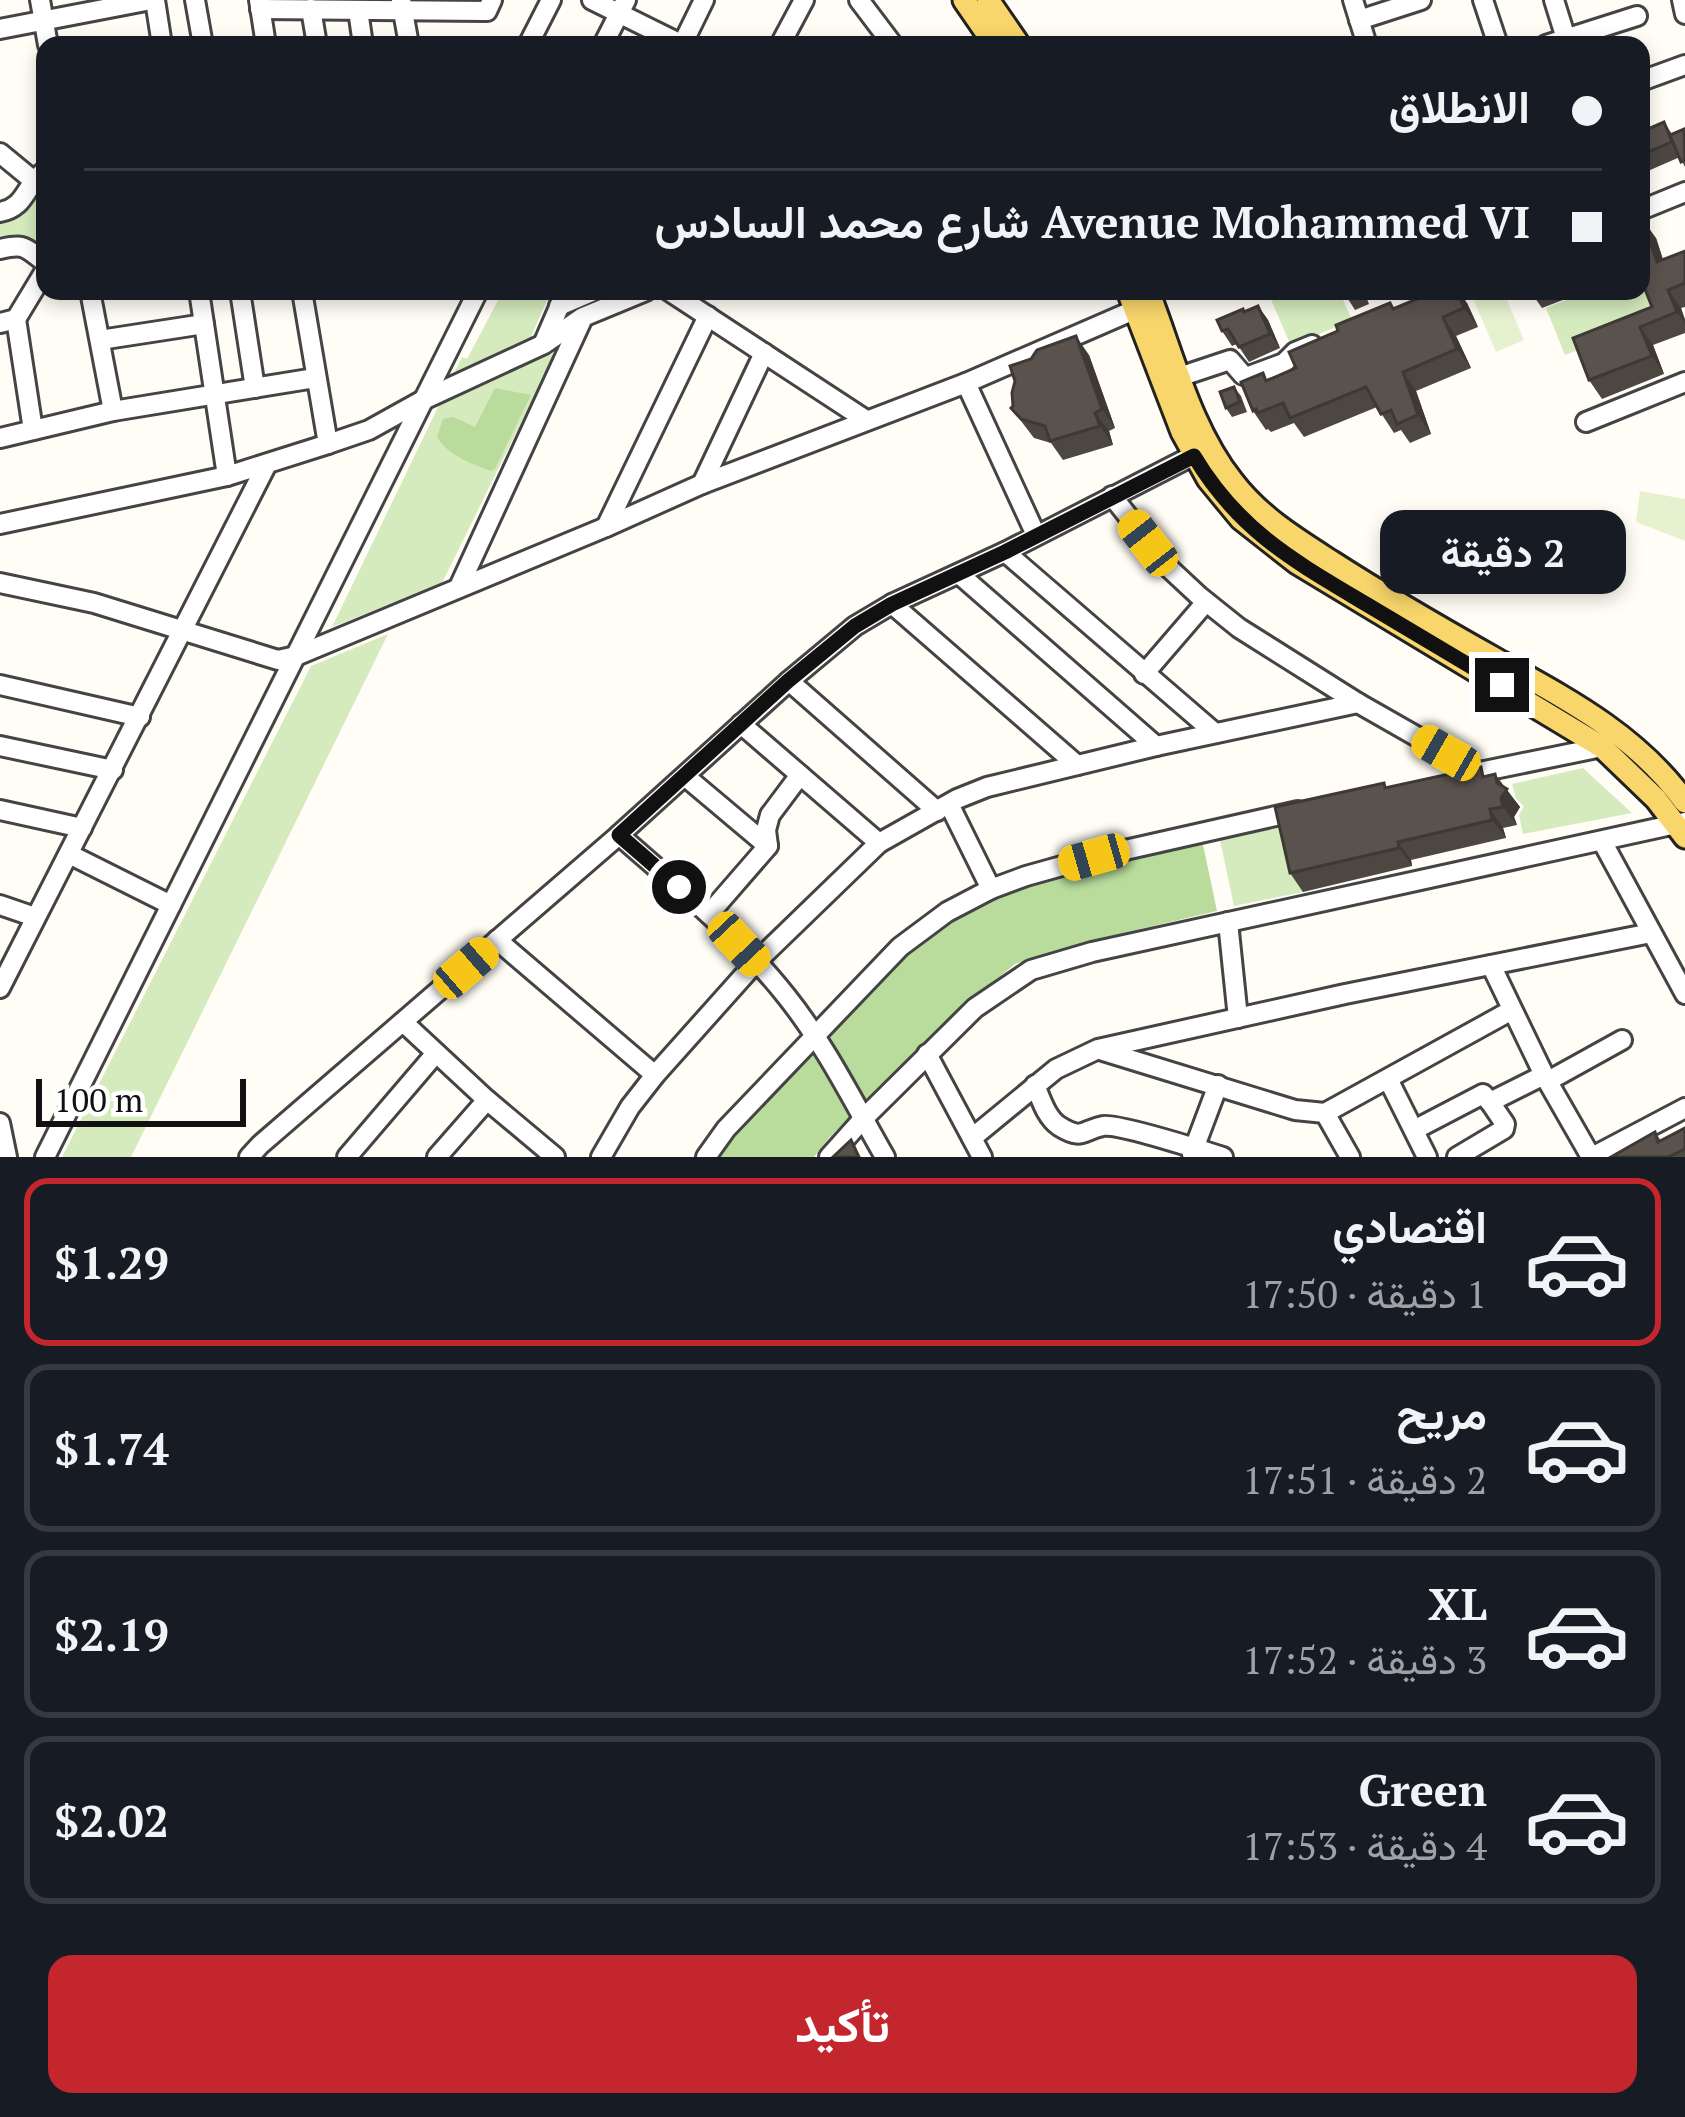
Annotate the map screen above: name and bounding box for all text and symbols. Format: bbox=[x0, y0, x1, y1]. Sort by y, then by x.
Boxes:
text: الانطلاق bbox=[1389, 76, 1530, 136]
text: Avenue Mohammed VI شارع محمد السادس bbox=[654, 191, 1530, 251]
car bbox=[1112, 504, 1184, 582]
callout: 2 دقيقة bbox=[1379, 511, 1625, 595]
text: 2 دقيقة bbox=[1441, 526, 1565, 578]
route end bbox=[1475, 658, 1529, 712]
car bbox=[1406, 719, 1486, 787]
car bbox=[1054, 830, 1134, 884]
route start bbox=[652, 860, 706, 914]
car bbox=[701, 905, 777, 983]
car bbox=[427, 931, 505, 1005]
scale bar bbox=[36, 1073, 246, 1126]
text: 100 m bbox=[54, 1078, 143, 1121]
text: اقتصادي bbox=[1332, 1196, 1487, 1256]
icon: car bbox=[1523, 1208, 1631, 1316]
text: $1.29 bbox=[54, 1232, 169, 1292]
text: 1 دقيقة · 17:50 bbox=[1242, 1267, 1487, 1319]
text: مريح bbox=[1396, 1382, 1487, 1442]
icon: car bbox=[1523, 1394, 1631, 1502]
text: $1.74 bbox=[54, 1418, 169, 1478]
text: 2 دقيقة · 17:51 bbox=[1242, 1453, 1487, 1505]
text: XL bbox=[1428, 1573, 1487, 1633]
icon: car bbox=[1523, 1580, 1631, 1688]
text: $2.19 bbox=[54, 1604, 169, 1664]
text: 3 دقيقة · 17:52 bbox=[1242, 1633, 1487, 1685]
text: Green bbox=[1358, 1759, 1487, 1819]
icon: car bbox=[1523, 1766, 1631, 1874]
text: $2.02 bbox=[54, 1790, 169, 1850]
text: 4 دقيقة · 17:53 bbox=[1242, 1819, 1487, 1871]
button: تأكيد bbox=[48, 1955, 1637, 2093]

